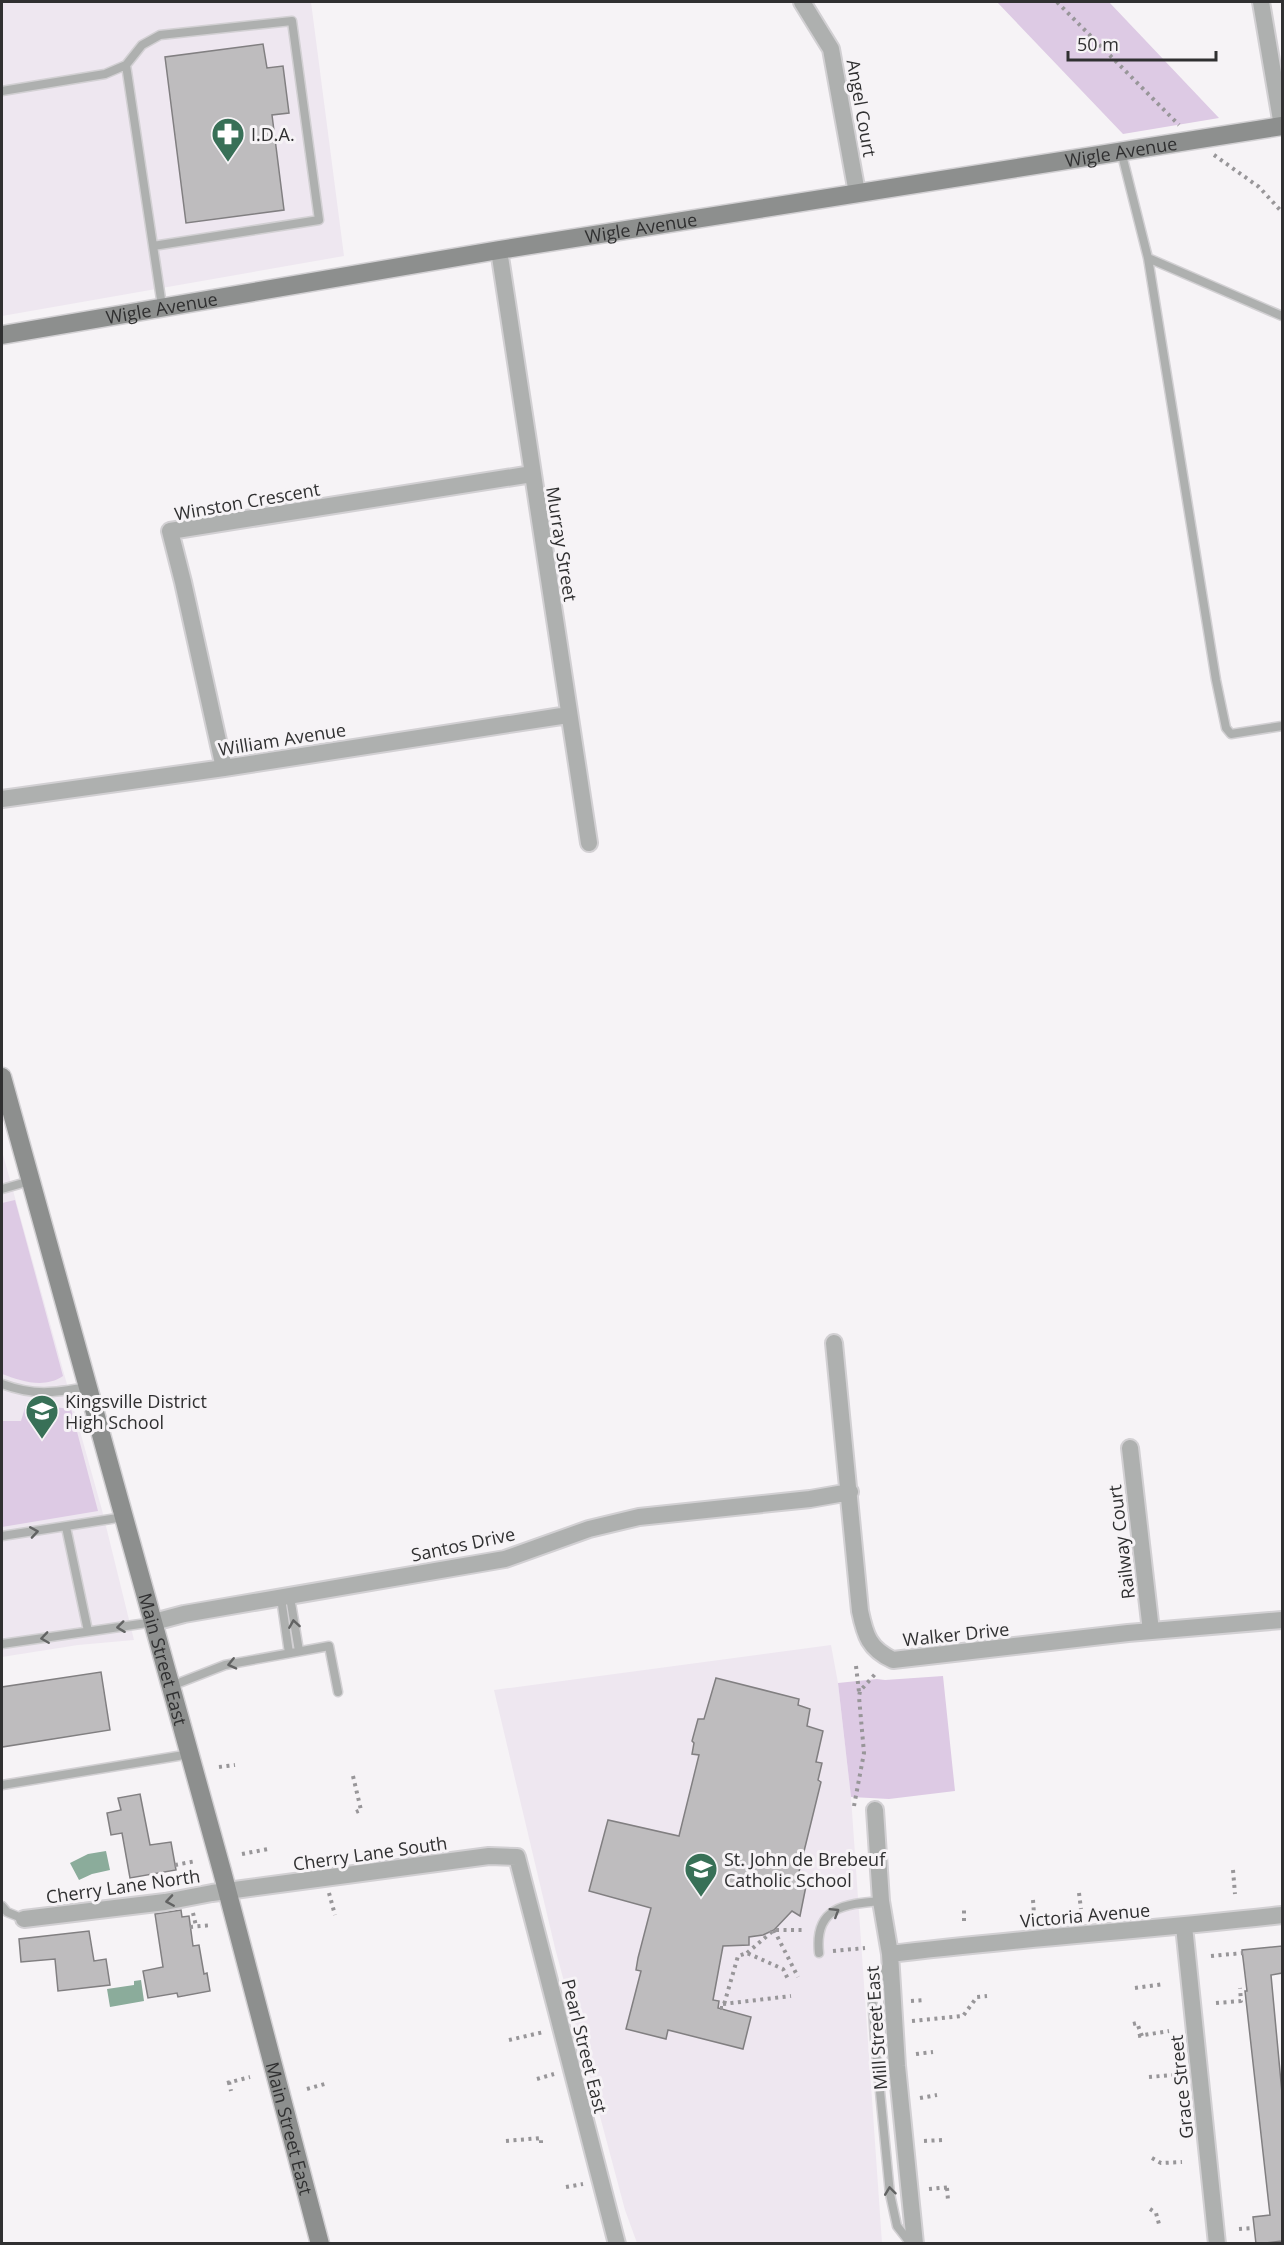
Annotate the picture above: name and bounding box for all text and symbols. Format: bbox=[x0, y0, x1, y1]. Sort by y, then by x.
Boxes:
scale bar bbox=[1068, 24, 1216, 62]
text: 50 m bbox=[1077, 32, 1119, 56]
street label: Angel Court bbox=[842, 57, 882, 159]
pharmacy icon: I.D.A. bbox=[210, 116, 246, 163]
place label: I.D.A. bbox=[251, 122, 295, 146]
street label: Wigle Avenue bbox=[1063, 131, 1179, 172]
street label: Wigle Avenue bbox=[583, 207, 699, 248]
street label: Wigle Avenue bbox=[104, 286, 219, 329]
street label: Winston Crescent bbox=[172, 476, 322, 526]
street label: Murray Street bbox=[541, 485, 583, 603]
street label: William Avenue bbox=[217, 717, 347, 761]
place label: Kingsville District High School bbox=[65, 1389, 207, 1434]
school or university icon: Kingsville District High School bbox=[24, 1393, 60, 1440]
street label: Railway Court bbox=[1102, 1484, 1140, 1600]
street label: Santos Drive bbox=[409, 1521, 517, 1567]
one-way arrow bbox=[29, 1526, 39, 1538]
street label: Main Street East bbox=[133, 1590, 193, 1728]
street label: Walker Drive bbox=[902, 1616, 1010, 1652]
one-way arrow bbox=[288, 1619, 301, 1629]
one-way arrow bbox=[116, 1621, 126, 1633]
one-way arrow bbox=[40, 1631, 49, 1643]
one-way arrow bbox=[227, 1657, 237, 1670]
street label: Cherry Lane South bbox=[291, 1830, 449, 1876]
place label: St. John de Brebeuf Catholic School bbox=[724, 1847, 886, 1892]
school or university icon: St. John de Brebeuf Catholic School bbox=[683, 1851, 719, 1898]
street label: Cherry Lane North bbox=[44, 1863, 202, 1909]
one-way arrow bbox=[165, 1895, 175, 1907]
street label: Victoria Avenue bbox=[1019, 1897, 1151, 1933]
one-way arrow bbox=[828, 1908, 839, 1919]
street label: Mill Street East bbox=[860, 1965, 892, 2091]
street label: Pearl Street East bbox=[557, 1976, 613, 2116]
street label: Grace Street bbox=[1164, 2034, 1198, 2140]
street label: Main Street East bbox=[261, 2059, 319, 2197]
one-way arrow bbox=[885, 2186, 897, 2195]

